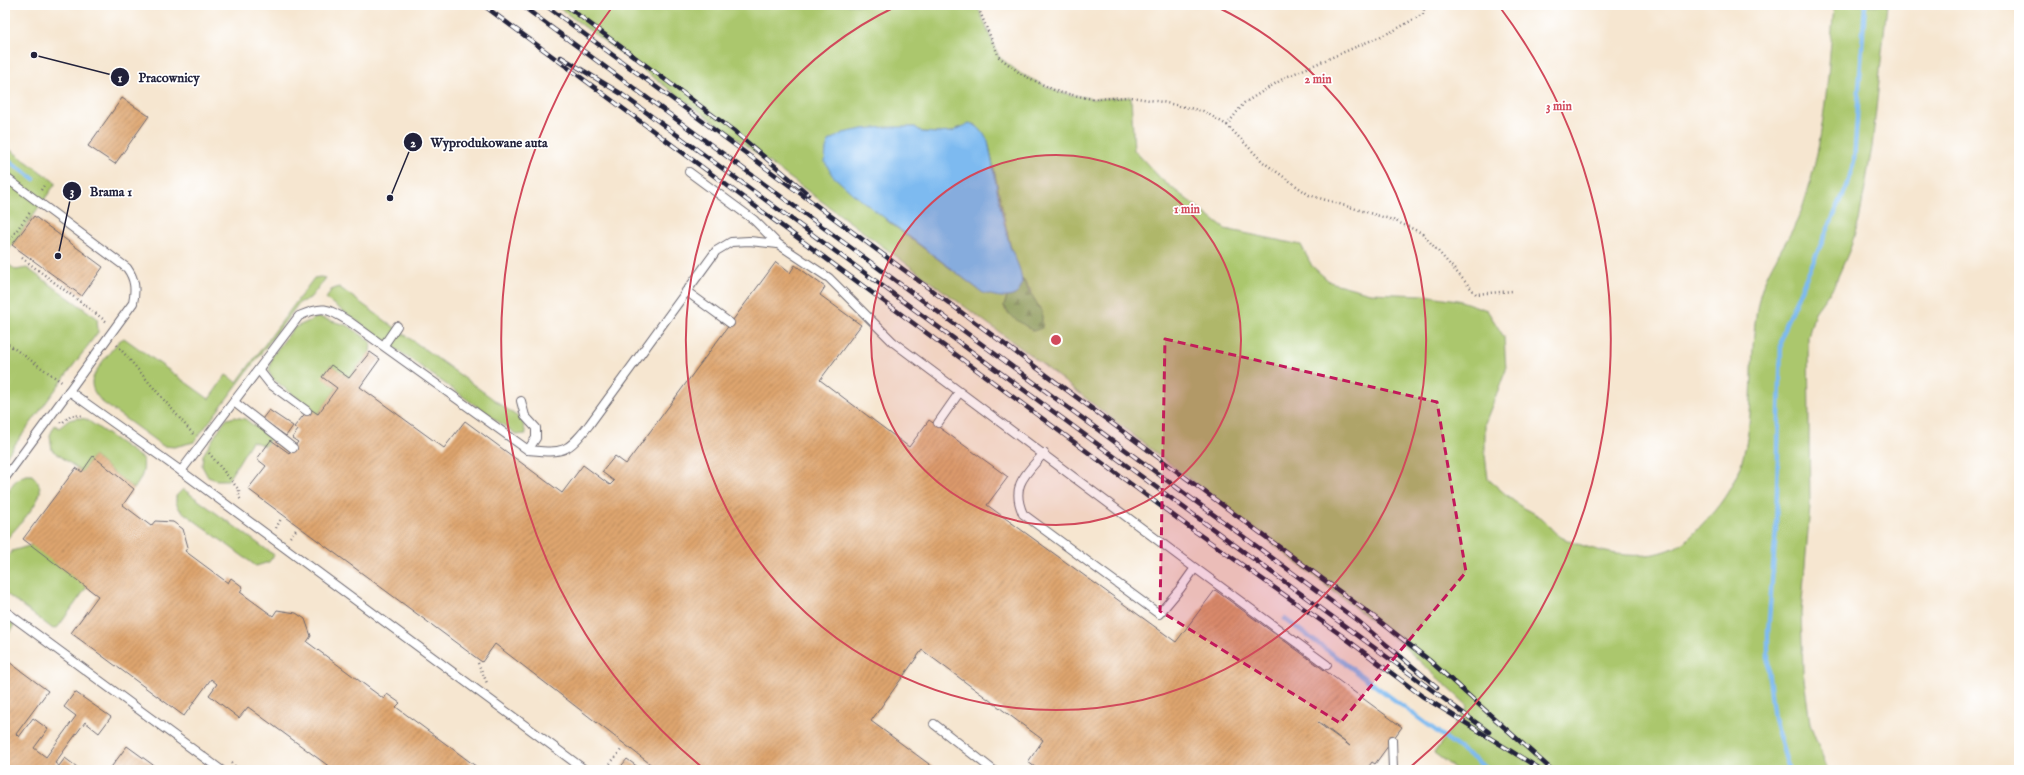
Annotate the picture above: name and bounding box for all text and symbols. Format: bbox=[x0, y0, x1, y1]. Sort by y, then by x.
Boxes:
callout: Pracownicy bbox=[110, 65, 208, 90]
text: Pracownicy bbox=[138, 70, 200, 87]
text: 1 bbox=[118, 71, 123, 86]
text: 2 min bbox=[1304, 72, 1332, 87]
text: 3 min bbox=[1546, 99, 1573, 114]
callout: Wyprodukowane auta bbox=[403, 130, 556, 155]
text: Wyprodukowane auta bbox=[429, 135, 548, 152]
text: 2 bbox=[410, 136, 416, 151]
callout: Brama 1 bbox=[62, 179, 141, 204]
text: 3 bbox=[70, 184, 74, 199]
text: Brama 1 bbox=[90, 184, 132, 201]
text: 1 min bbox=[1174, 202, 1201, 217]
centre of rings bbox=[1049, 333, 1063, 347]

